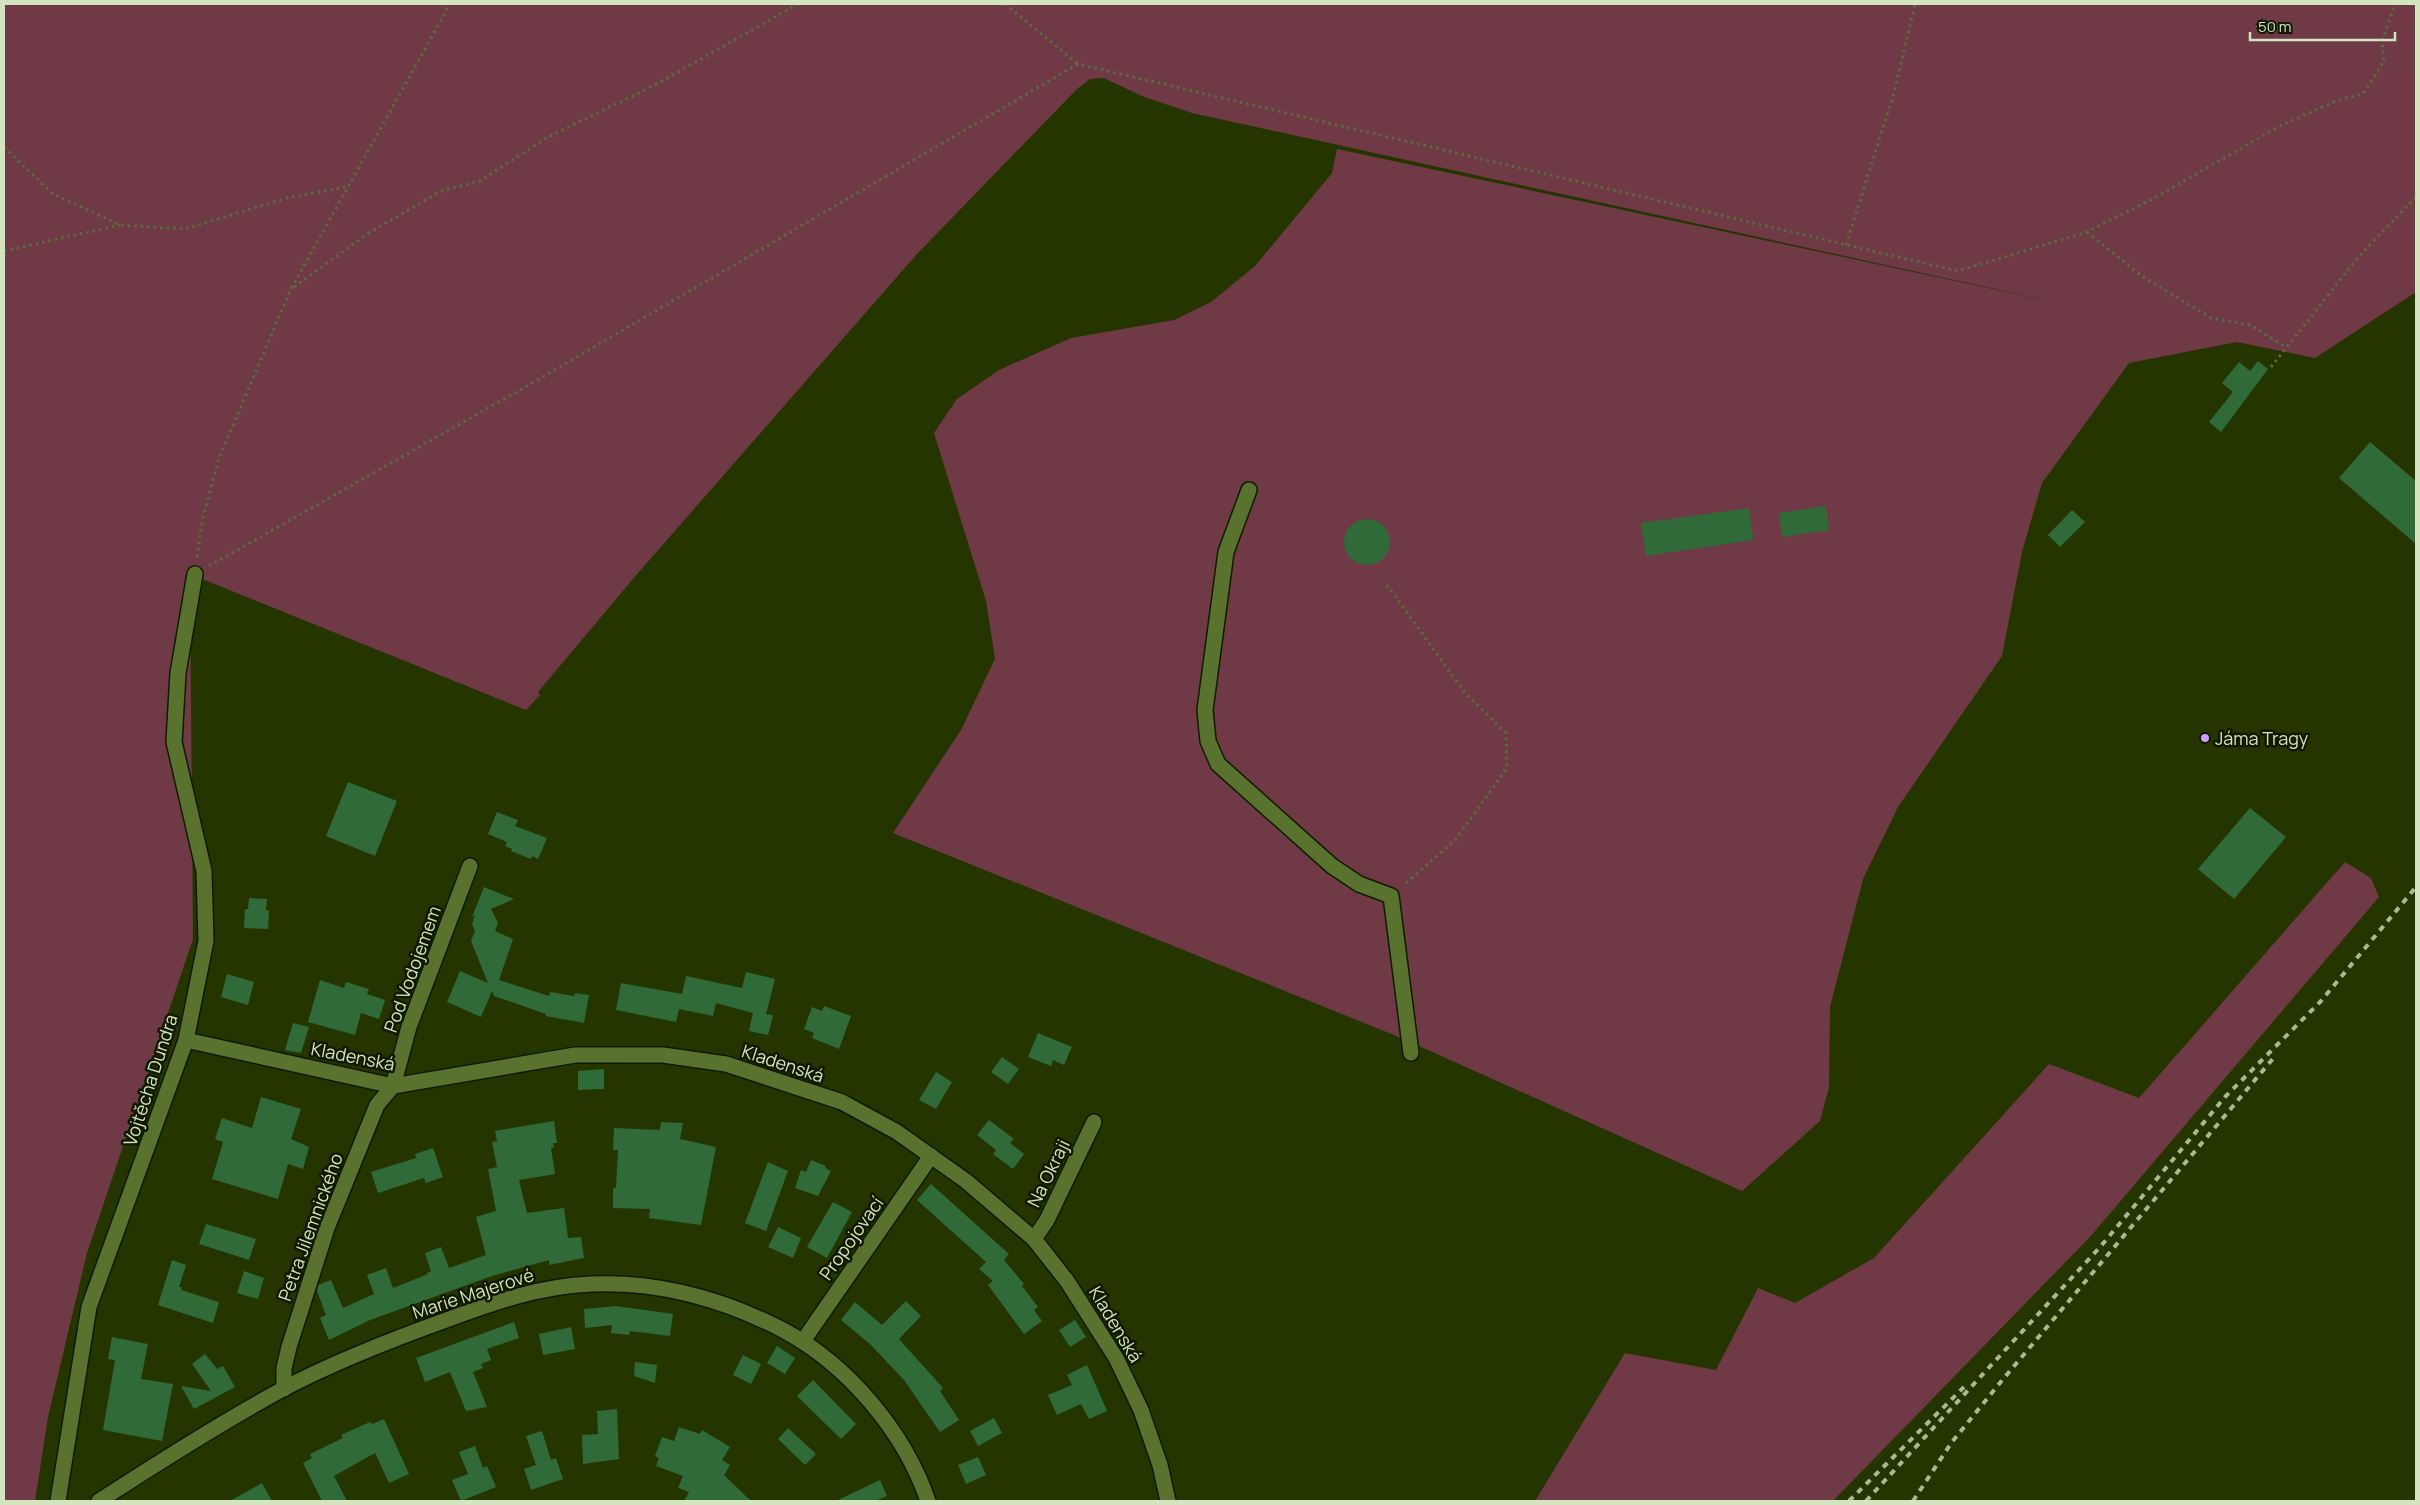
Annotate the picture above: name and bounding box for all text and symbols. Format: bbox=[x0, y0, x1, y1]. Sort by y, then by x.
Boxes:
scale bar bbox=[2250, 10, 2395, 42]
text: 50 m bbox=[2258, 16, 2292, 37]
place label: Jáma Tragy bbox=[2215, 726, 2309, 750]
marker: Jáma Tragy bbox=[2199, 732, 2211, 744]
street label: Pod Vodojemem bbox=[378, 902, 446, 1036]
street label: Vojtěcha Dundra bbox=[117, 1011, 183, 1149]
street label: Kladenská bbox=[309, 1036, 397, 1076]
street label: Kladenská bbox=[739, 1038, 827, 1088]
street label: Na Okraji bbox=[1021, 1135, 1075, 1211]
street label: Petra Jilemnického bbox=[272, 1150, 348, 1304]
street label: Propojovací bbox=[814, 1192, 888, 1284]
street label: Marie Majerové bbox=[409, 1262, 537, 1324]
street label: Kladenská bbox=[1084, 1281, 1148, 1367]

